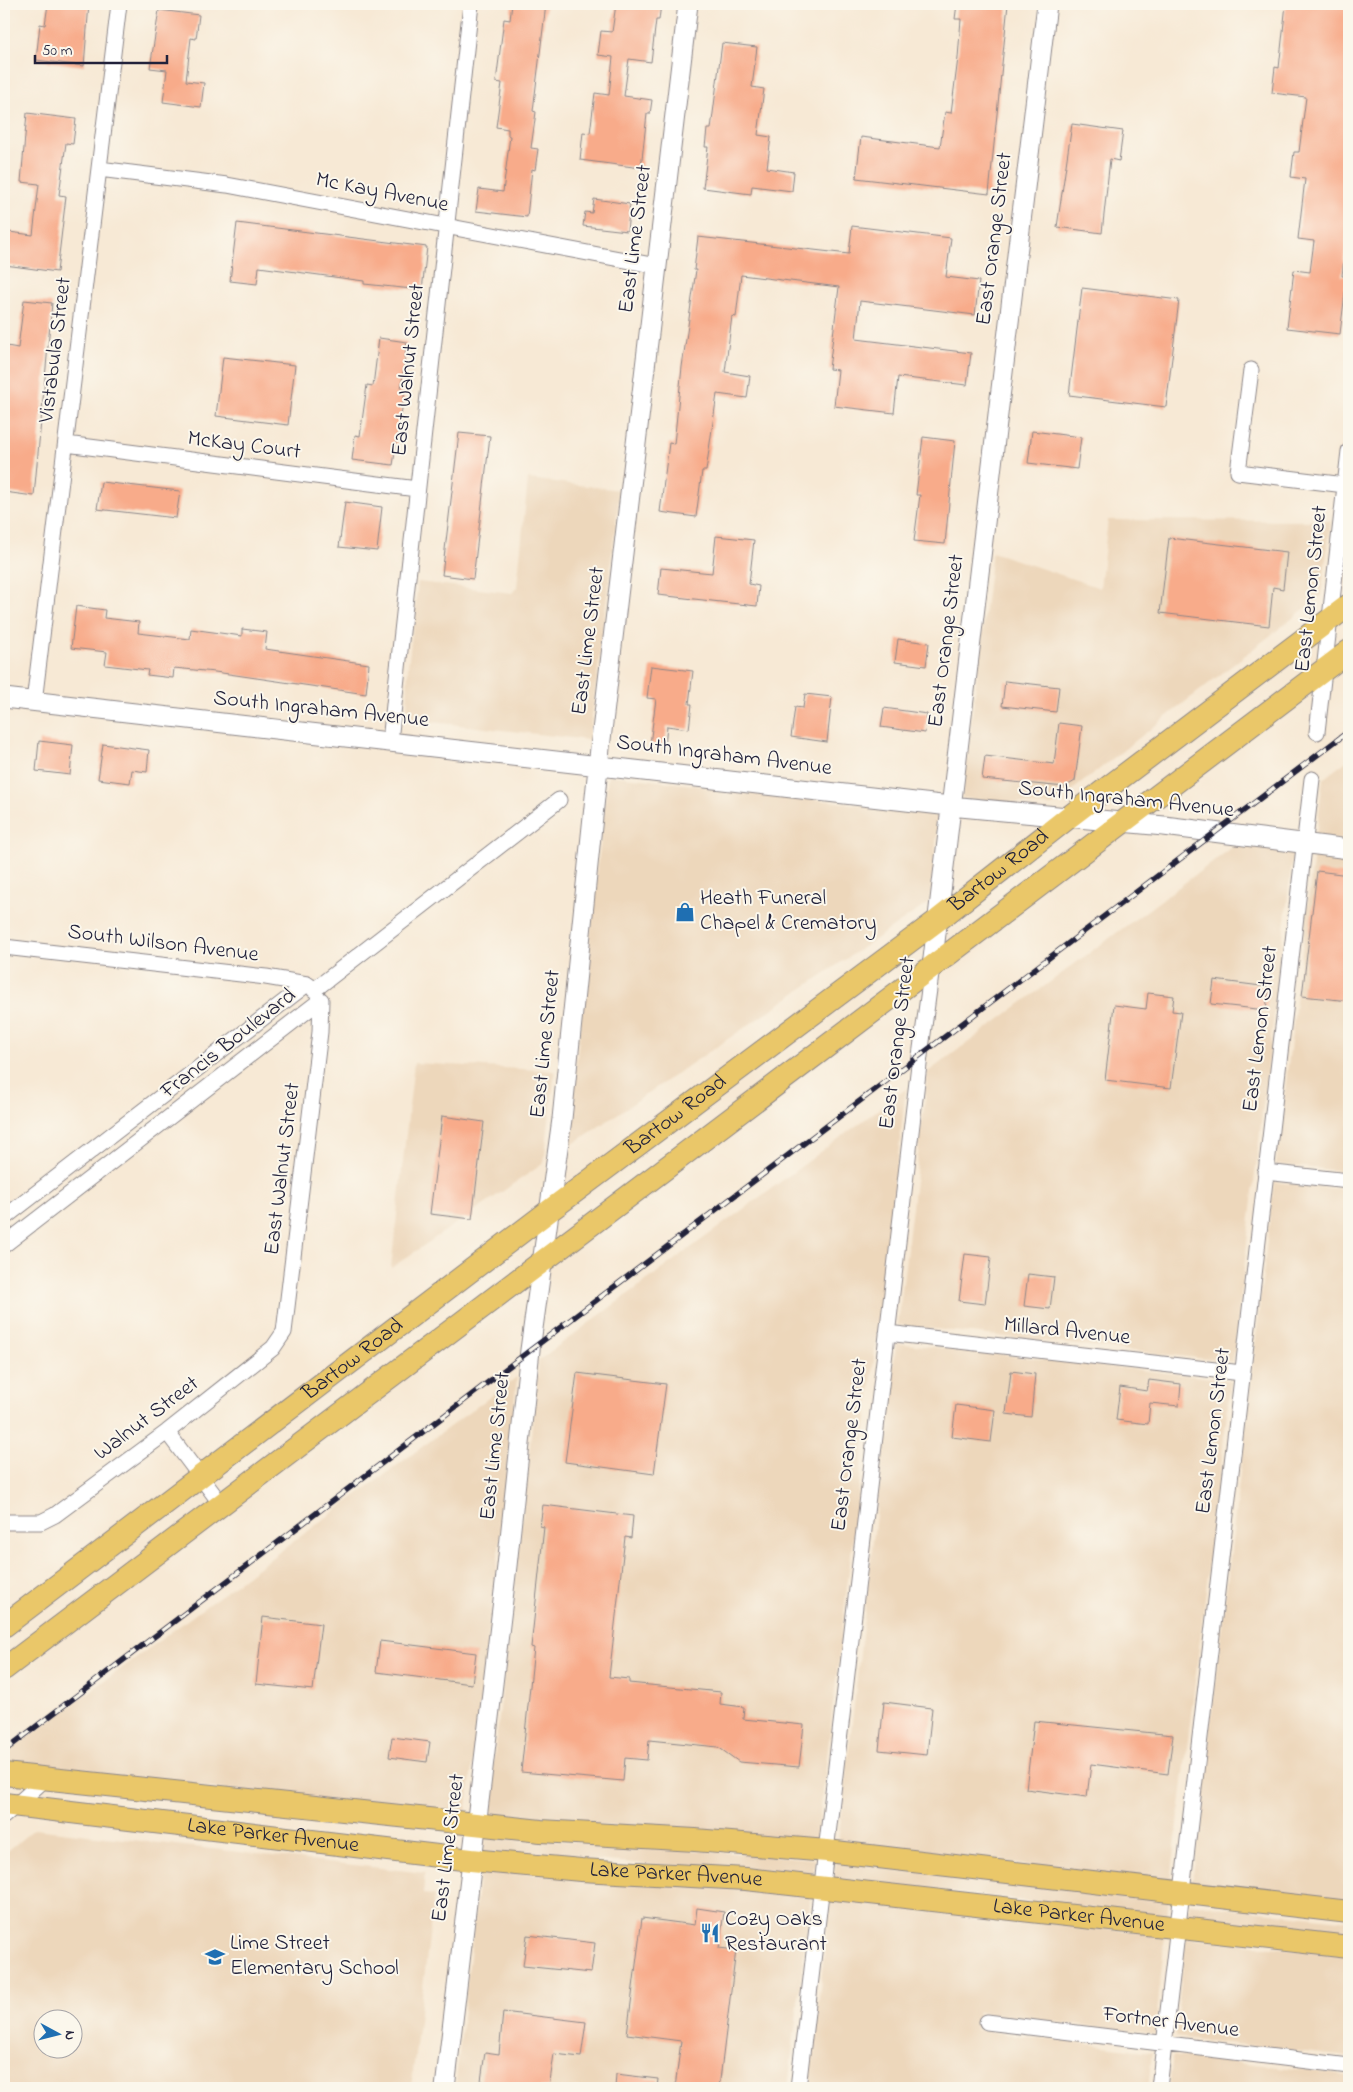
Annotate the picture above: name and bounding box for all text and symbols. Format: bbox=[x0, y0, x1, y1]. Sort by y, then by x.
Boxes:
scale bar bbox=[35, 32, 168, 64]
text: 50 m bbox=[42, 40, 73, 62]
street label: East Orange Street bbox=[969, 150, 1023, 327]
street label: East Lime Street bbox=[611, 162, 661, 315]
street label: Mc Kay Avenue bbox=[313, 164, 451, 223]
street label: Vistabula Street bbox=[31, 275, 81, 426]
street label: East Walnut Street bbox=[384, 281, 434, 458]
street label: McKay Court bbox=[186, 423, 303, 470]
street label: East Lemon Street bbox=[1287, 503, 1337, 674]
street label: East Orange Street bbox=[921, 552, 975, 729]
street label: East Lime Street bbox=[564, 564, 614, 717]
street label: South Ingraham Avenue bbox=[211, 683, 431, 738]
street label: South Ingraham Avenue bbox=[614, 727, 834, 786]
street label: South Ingraham Avenue bbox=[1016, 773, 1236, 828]
street label: Bartow Road bbox=[942, 822, 1057, 922]
place label: Heath Funeral Chapel & Crematory bbox=[700, 883, 877, 941]
shop icon: Heath Funeral Chapel & Crematory bbox=[674, 901, 696, 923]
street label: South Wilson Avenue bbox=[66, 916, 260, 972]
street label: East Lemon Street bbox=[1235, 943, 1287, 1114]
street label: East Orange Street bbox=[872, 954, 926, 1131]
street label: East Lime Street bbox=[522, 968, 570, 1120]
street label: Francis Boulevard bbox=[154, 981, 304, 1108]
street label: Bartow Road bbox=[618, 1067, 734, 1165]
street label: East Walnut Street bbox=[257, 1080, 310, 1257]
street label: Millard Avenue bbox=[1002, 1309, 1132, 1355]
street label: Bartow Road bbox=[295, 1311, 411, 1410]
street label: East Lemon Street bbox=[1188, 1345, 1240, 1516]
street label: East Orange Street bbox=[824, 1356, 878, 1533]
street label: Walnut Street bbox=[88, 1368, 207, 1469]
street label: East Lime Street bbox=[472, 1370, 520, 1522]
street label: East Lime Street bbox=[424, 1771, 474, 1924]
street label: Lake Parker Avenue bbox=[185, 1810, 361, 1862]
street label: Lake Parker Avenue bbox=[589, 1855, 764, 1897]
street label: Lake Parker Avenue bbox=[991, 1891, 1167, 1942]
place label: Cozy Oaks Restaurant bbox=[725, 1904, 828, 1961]
restaurant icon: Cozy Oaks Restaurant bbox=[699, 1922, 721, 1944]
place label: Lime Street Elementary School bbox=[230, 1928, 399, 1986]
school or university icon: Lime Street Elementary School bbox=[204, 1946, 226, 1968]
street label: Fortner Avenue bbox=[1100, 1999, 1241, 2047]
north arrow bbox=[32, 2010, 82, 2060]
text: N bbox=[58, 2029, 80, 2041]

